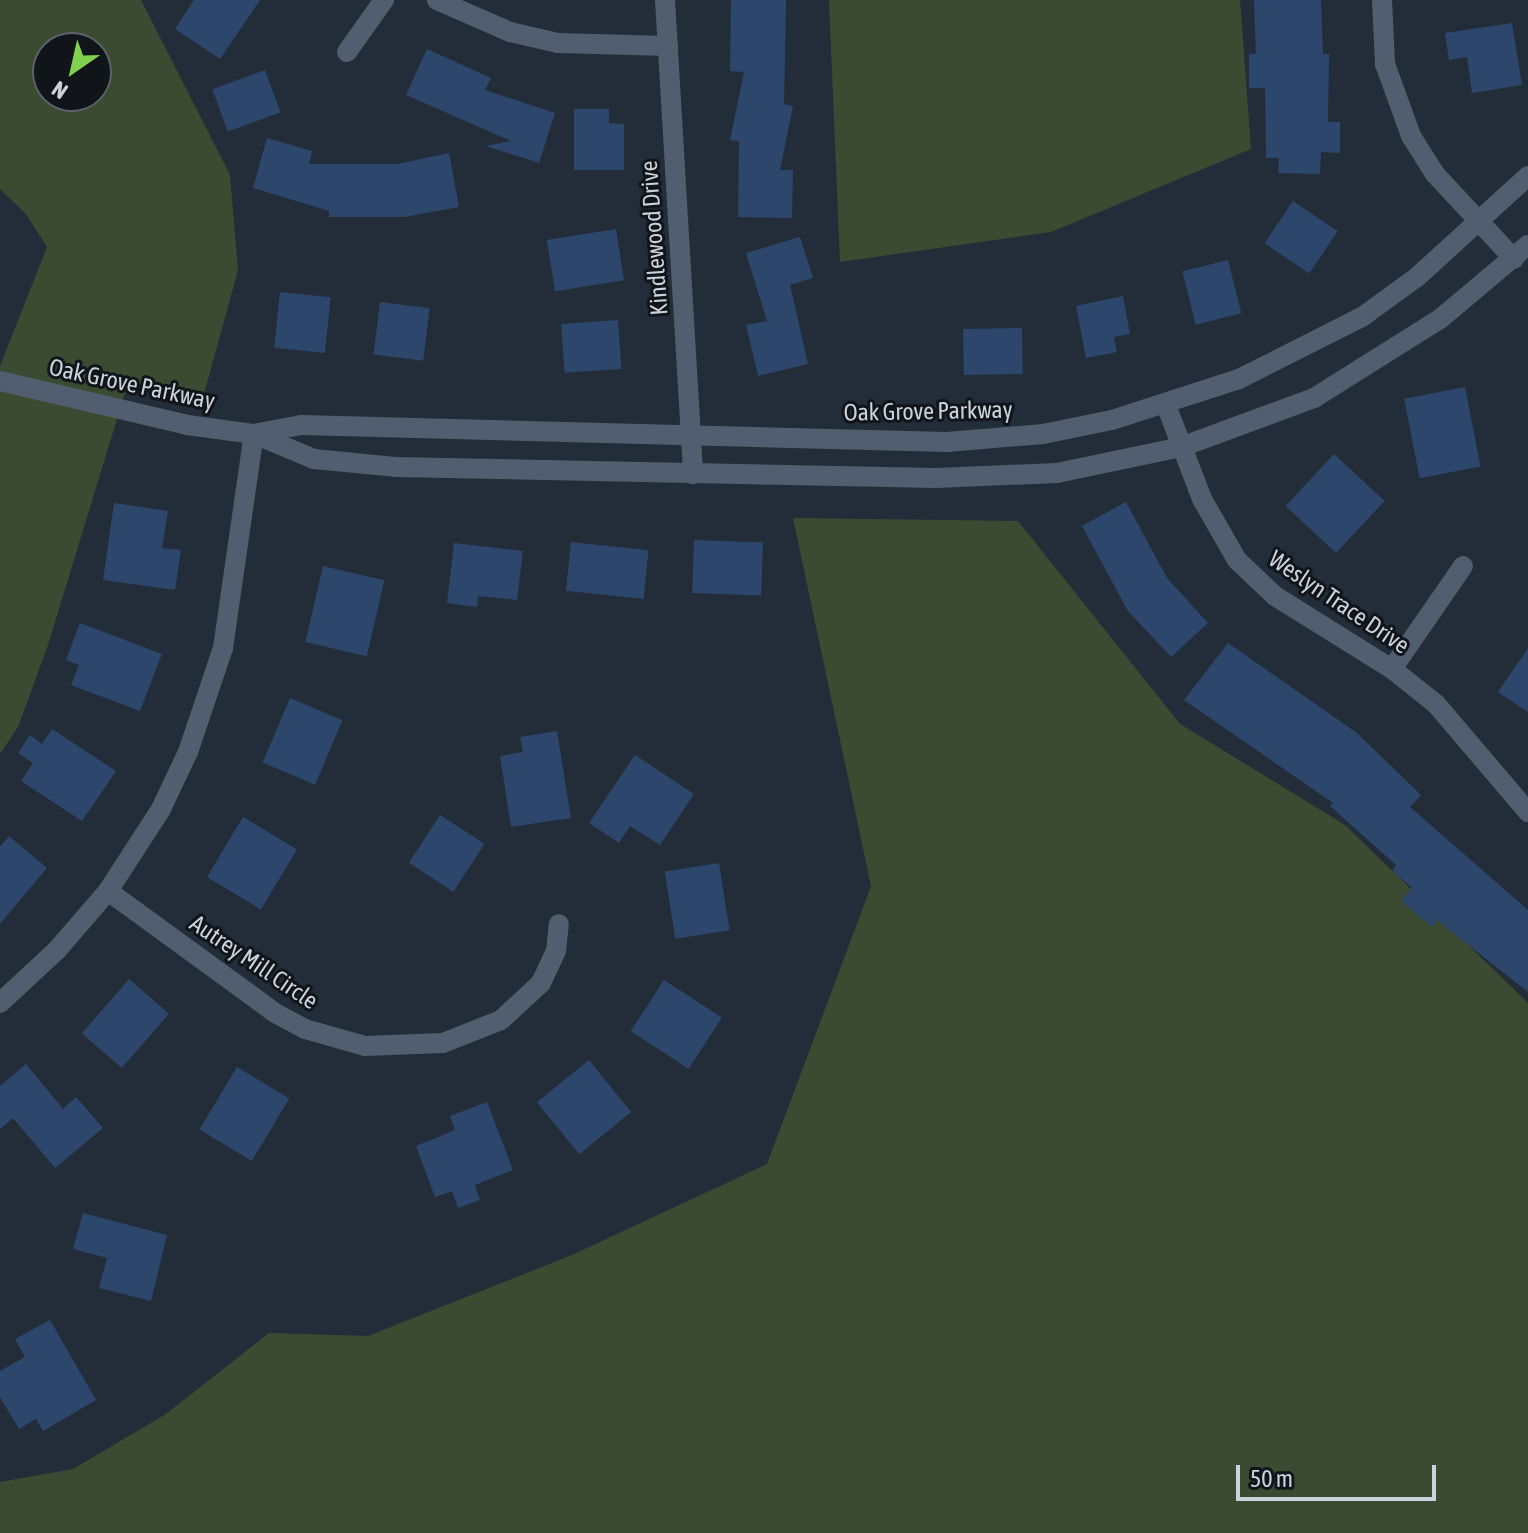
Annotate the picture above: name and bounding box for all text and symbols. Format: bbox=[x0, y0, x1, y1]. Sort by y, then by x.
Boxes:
north arrow bbox=[32, 32, 112, 112]
text: N bbox=[47, 76, 72, 105]
street label: Kindlewood Drive bbox=[634, 160, 674, 316]
street label: Oak Grove Parkway bbox=[46, 352, 218, 416]
street label: Oak Grove Parkway bbox=[843, 395, 1013, 427]
street label: Weslyn Trace Drive bbox=[1263, 544, 1415, 660]
street label: Autrey Mill Circle bbox=[185, 909, 323, 1015]
scale bar bbox=[1240, 1449, 1440, 1499]
text: 50 m bbox=[1250, 1465, 1293, 1492]

